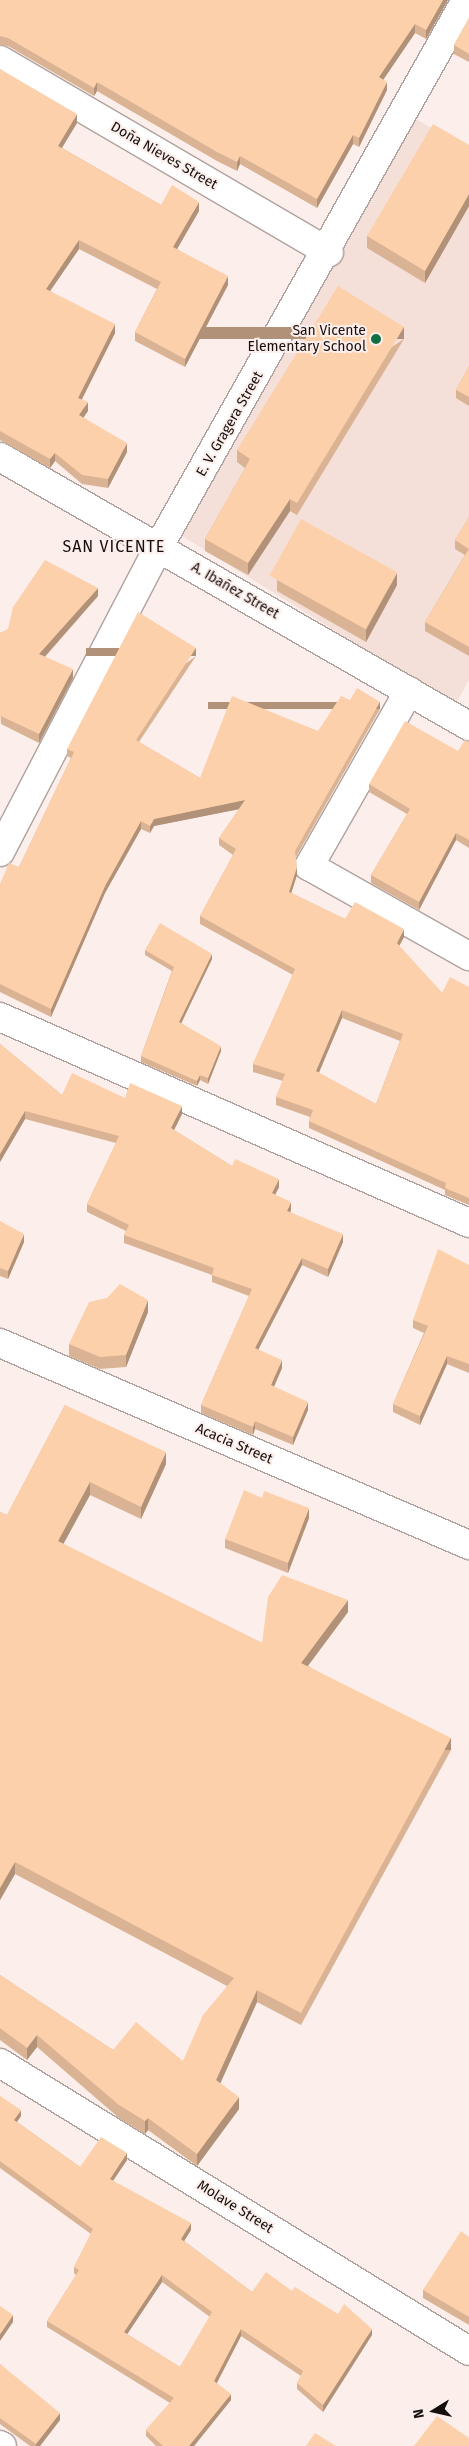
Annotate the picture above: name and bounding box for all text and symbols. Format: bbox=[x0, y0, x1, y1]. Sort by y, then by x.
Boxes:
street label: Doña Nieves Street bbox=[108, 119, 220, 193]
place label: San Vicente Elementary School bbox=[248, 323, 366, 356]
marker: San Vicente Elementary School bbox=[370, 333, 382, 345]
street label: E. V. Gragera Street bbox=[193, 368, 267, 480]
district label: SAN VICENTE bbox=[61, 537, 167, 557]
street label: A. Ibañez Street bbox=[188, 559, 282, 623]
street label: Acacia Street bbox=[193, 1420, 275, 1468]
street label: Molave Street bbox=[194, 2177, 276, 2237]
north arrow bbox=[409, 2386, 459, 2436]
text: N bbox=[410, 2408, 428, 2420]

